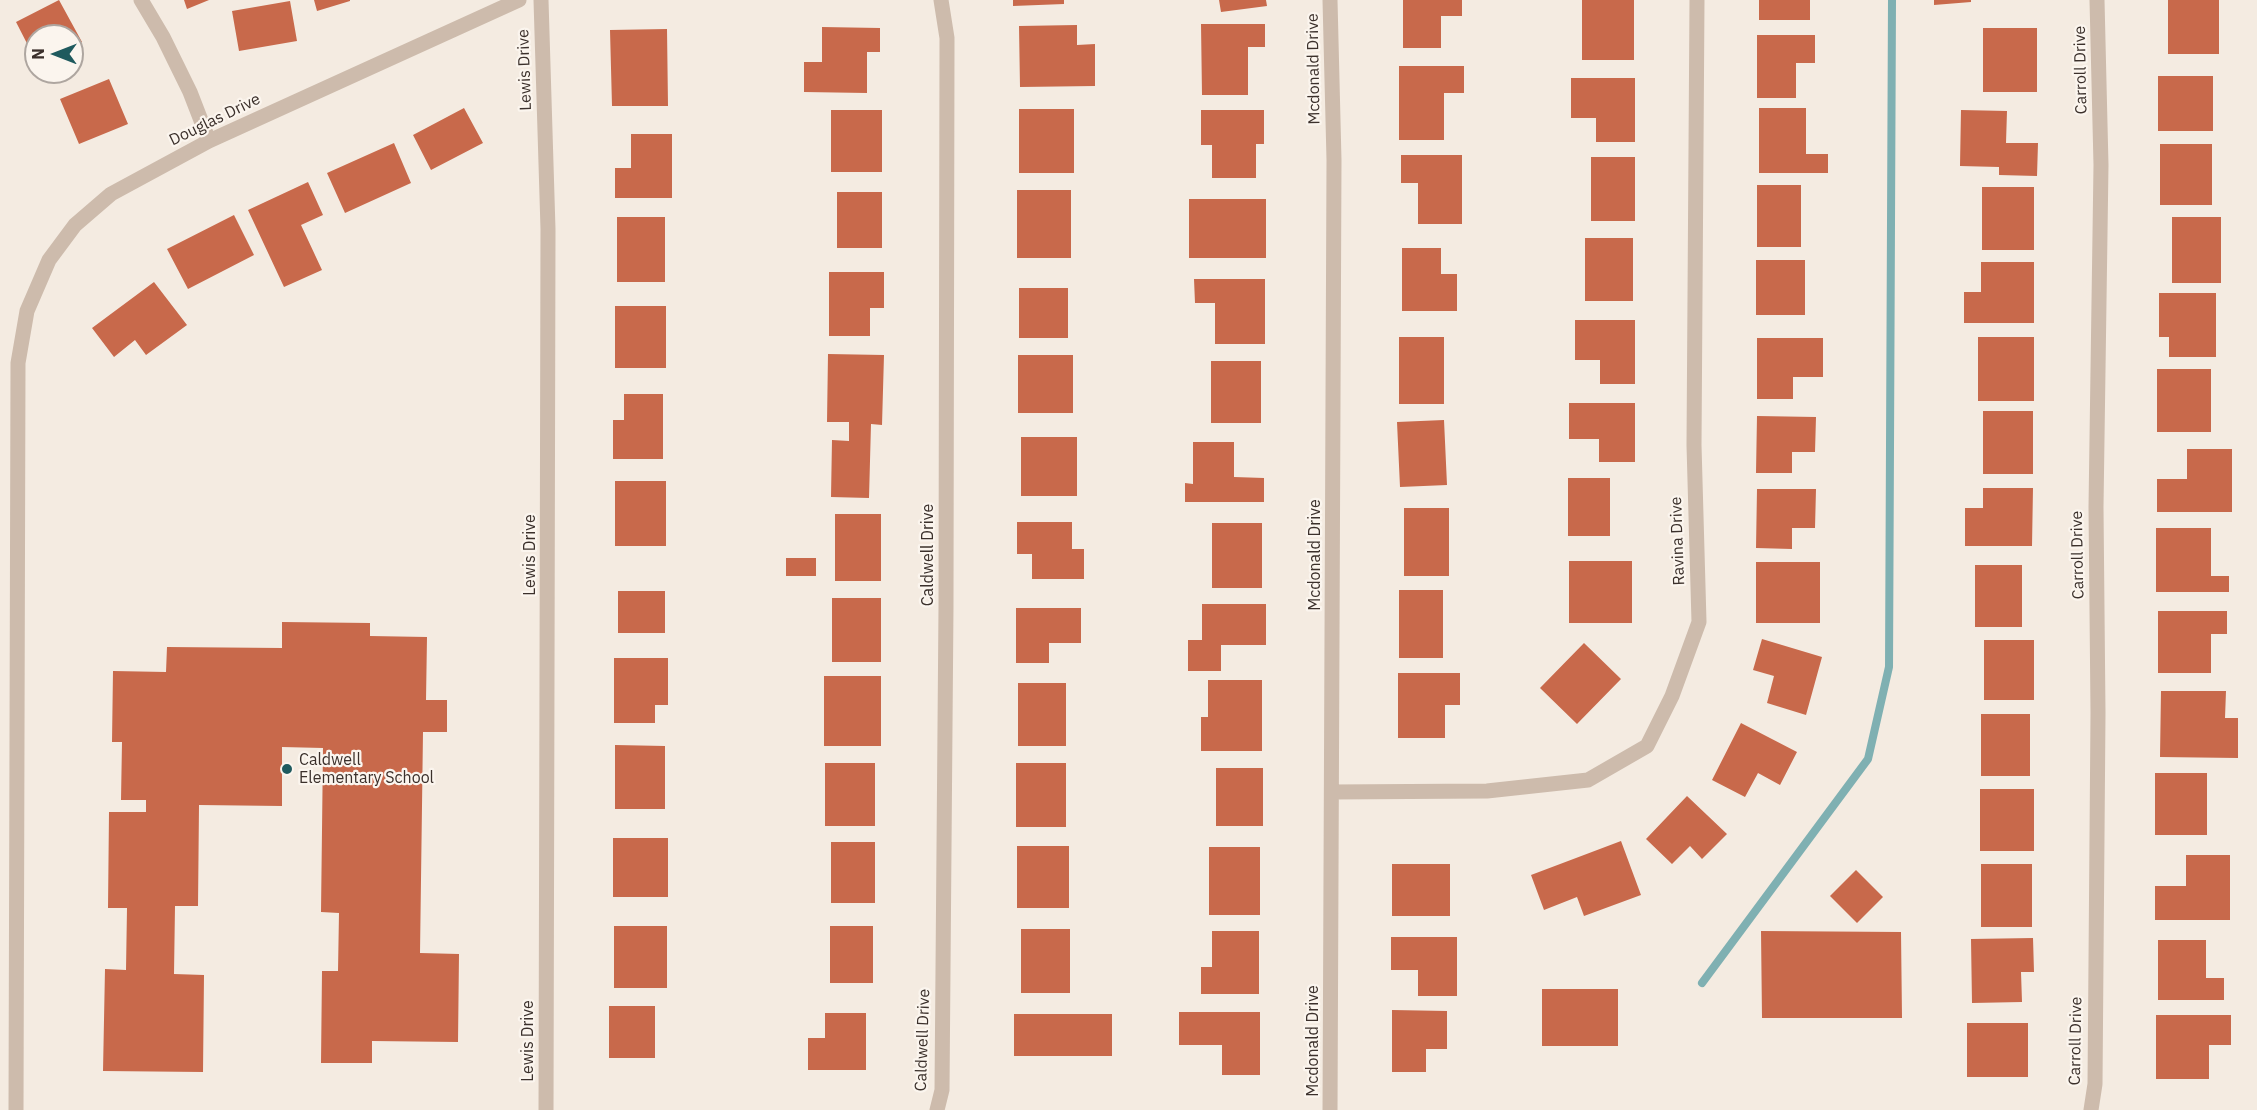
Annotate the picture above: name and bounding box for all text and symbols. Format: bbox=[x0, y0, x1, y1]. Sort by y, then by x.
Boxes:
street label: Mcdonald Drive bbox=[1303, 13, 1325, 125]
north arrow bbox=[24, 24, 84, 84]
street label: Carroll Drive bbox=[2071, 26, 2091, 114]
street label: Lewis Drive bbox=[514, 29, 536, 111]
text: N bbox=[28, 48, 48, 60]
street label: Douglas Drive bbox=[166, 90, 264, 150]
street label: Ravina Drive bbox=[1667, 496, 1689, 586]
street label: Mcdonald Drive bbox=[1305, 499, 1325, 611]
street label: Caldwell Drive bbox=[918, 504, 938, 606]
street label: Carroll Drive bbox=[2068, 511, 2088, 599]
street label: Lewis Drive bbox=[520, 514, 540, 596]
place label: Caldwell Elementary School bbox=[299, 750, 434, 788]
marker: Caldwell Elementary School bbox=[280, 762, 294, 776]
street label: Mcdonald Drive bbox=[1303, 985, 1323, 1097]
street label: Caldwell Drive bbox=[912, 988, 934, 1092]
street label: Carroll Drive bbox=[2066, 997, 2086, 1085]
street label: Lewis Drive bbox=[518, 1000, 538, 1082]

